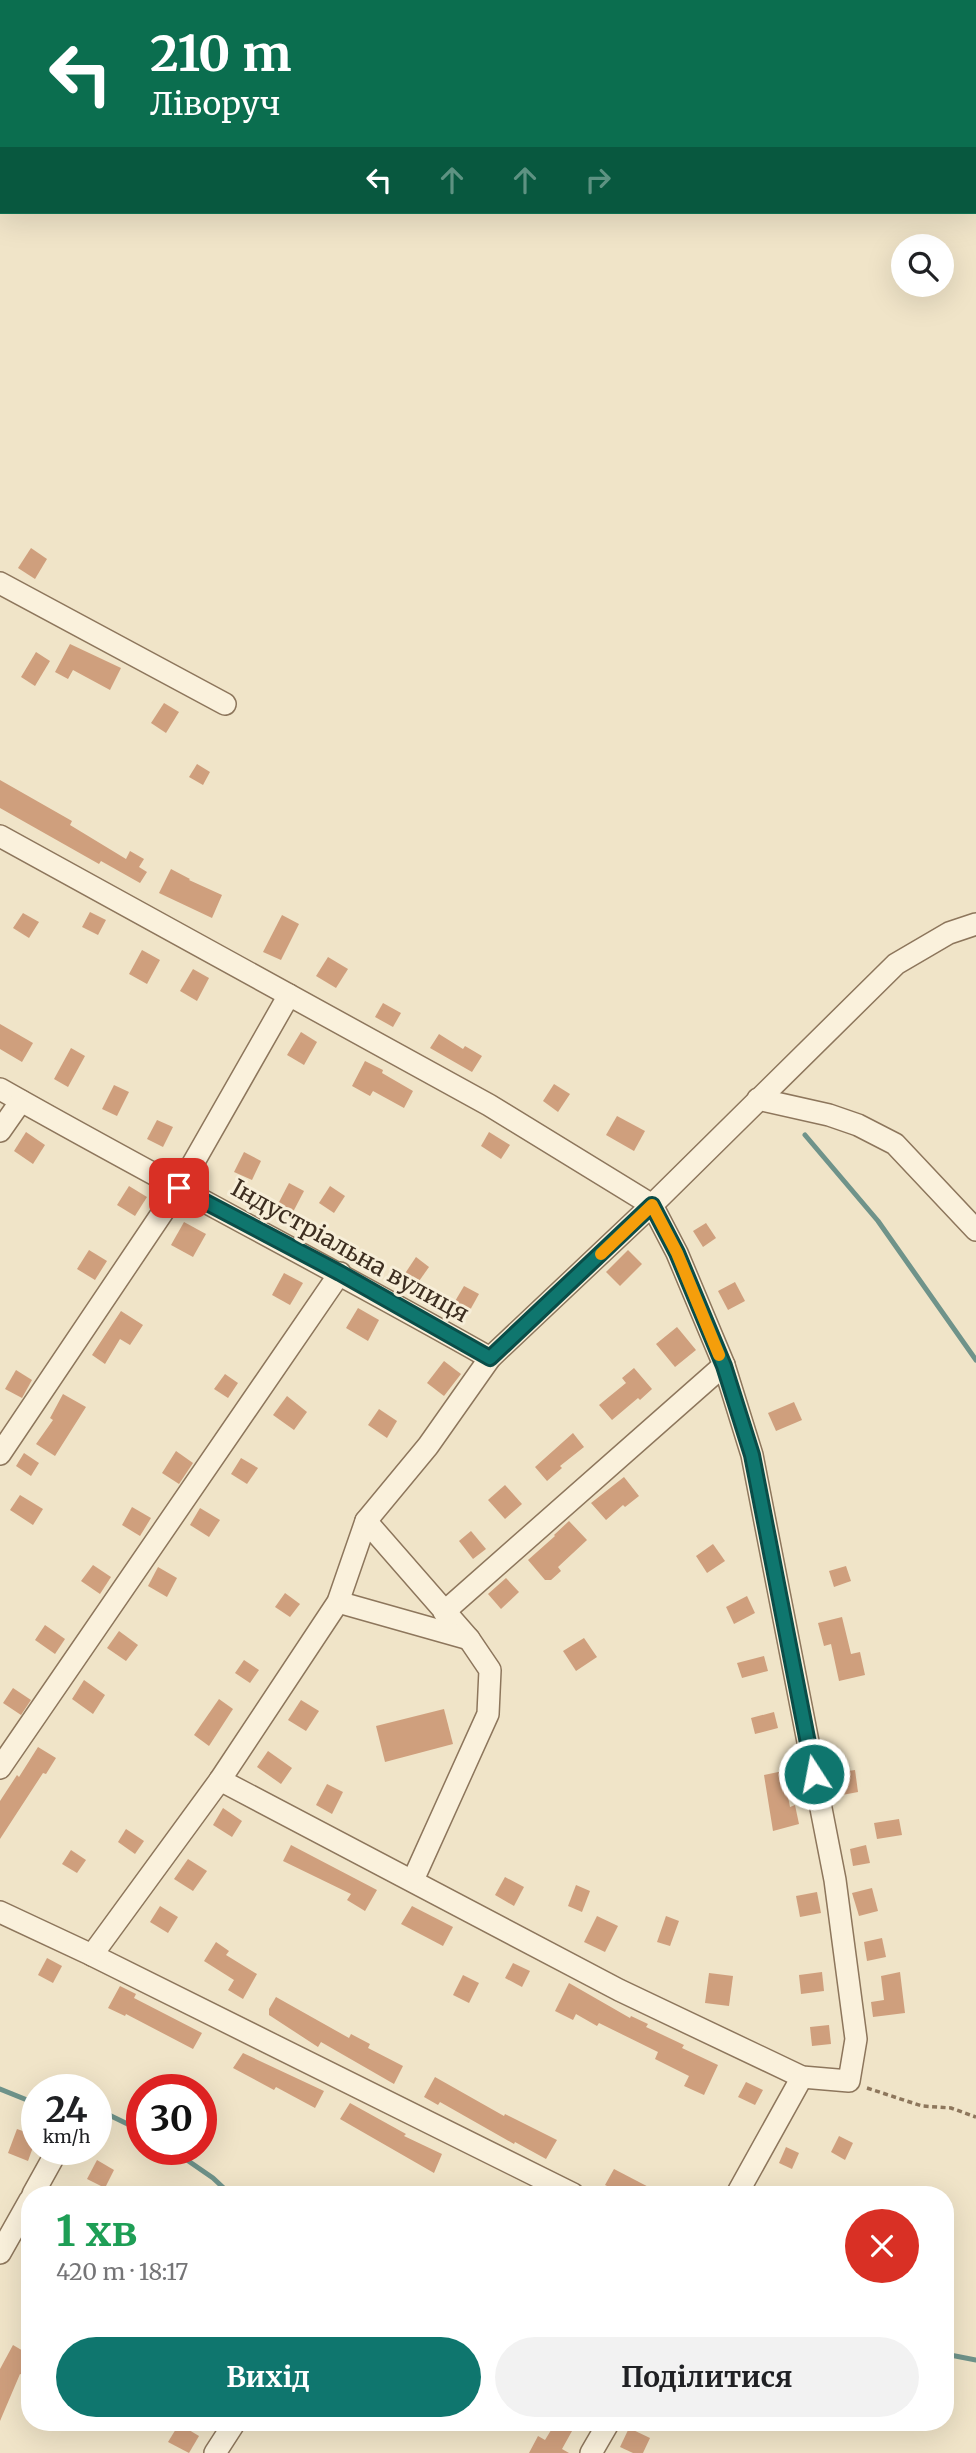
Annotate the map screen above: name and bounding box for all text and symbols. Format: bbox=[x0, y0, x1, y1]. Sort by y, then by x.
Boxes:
text: 210 m bbox=[150, 23, 291, 84]
icon: left bbox=[35, 28, 126, 119]
text: Ліворуч bbox=[150, 84, 280, 124]
icon: left bbox=[360, 161, 398, 199]
icon: ahead bbox=[433, 161, 471, 199]
icon: ahead bbox=[506, 161, 544, 199]
icon: right bbox=[579, 161, 617, 199]
map controls bbox=[891, 234, 954, 297]
button: search bbox=[891, 234, 954, 297]
pin bbox=[149, 1158, 209, 1218]
icon: arrive bbox=[160, 1169, 198, 1207]
street label: Індустріальна вулиця bbox=[226, 1172, 475, 1329]
position arrow bbox=[777, 1737, 851, 1811]
speed limit sign: 30 bbox=[126, 2074, 217, 2165]
text: 24 bbox=[45, 2088, 88, 2132]
text: km/h bbox=[43, 2125, 90, 2148]
text: 1 хв bbox=[56, 2205, 137, 2257]
button: close bbox=[845, 2209, 919, 2283]
text: 420 m · 18:17 bbox=[56, 2257, 188, 2286]
button: Вихід bbox=[56, 2337, 481, 2417]
button: Поділитися bbox=[495, 2337, 919, 2417]

